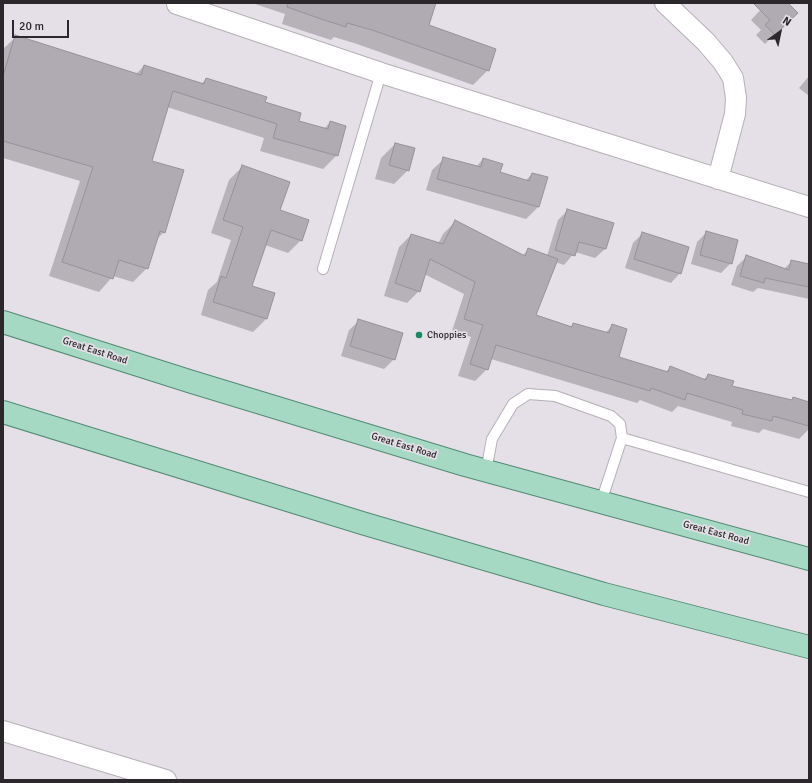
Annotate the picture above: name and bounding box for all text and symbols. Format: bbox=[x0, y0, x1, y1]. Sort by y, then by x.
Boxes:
scale bar bbox=[14, 12, 71, 38]
north arrow bbox=[760, 12, 800, 52]
text: N bbox=[780, 14, 794, 29]
text: 20 m bbox=[19, 19, 44, 34]
place label: Choppies bbox=[427, 329, 466, 341]
marker: Choppies bbox=[414, 330, 424, 340]
street label: Great East Road bbox=[61, 335, 129, 367]
street label: Great East Road bbox=[370, 430, 438, 462]
street label: Great East Road bbox=[682, 518, 750, 548]

